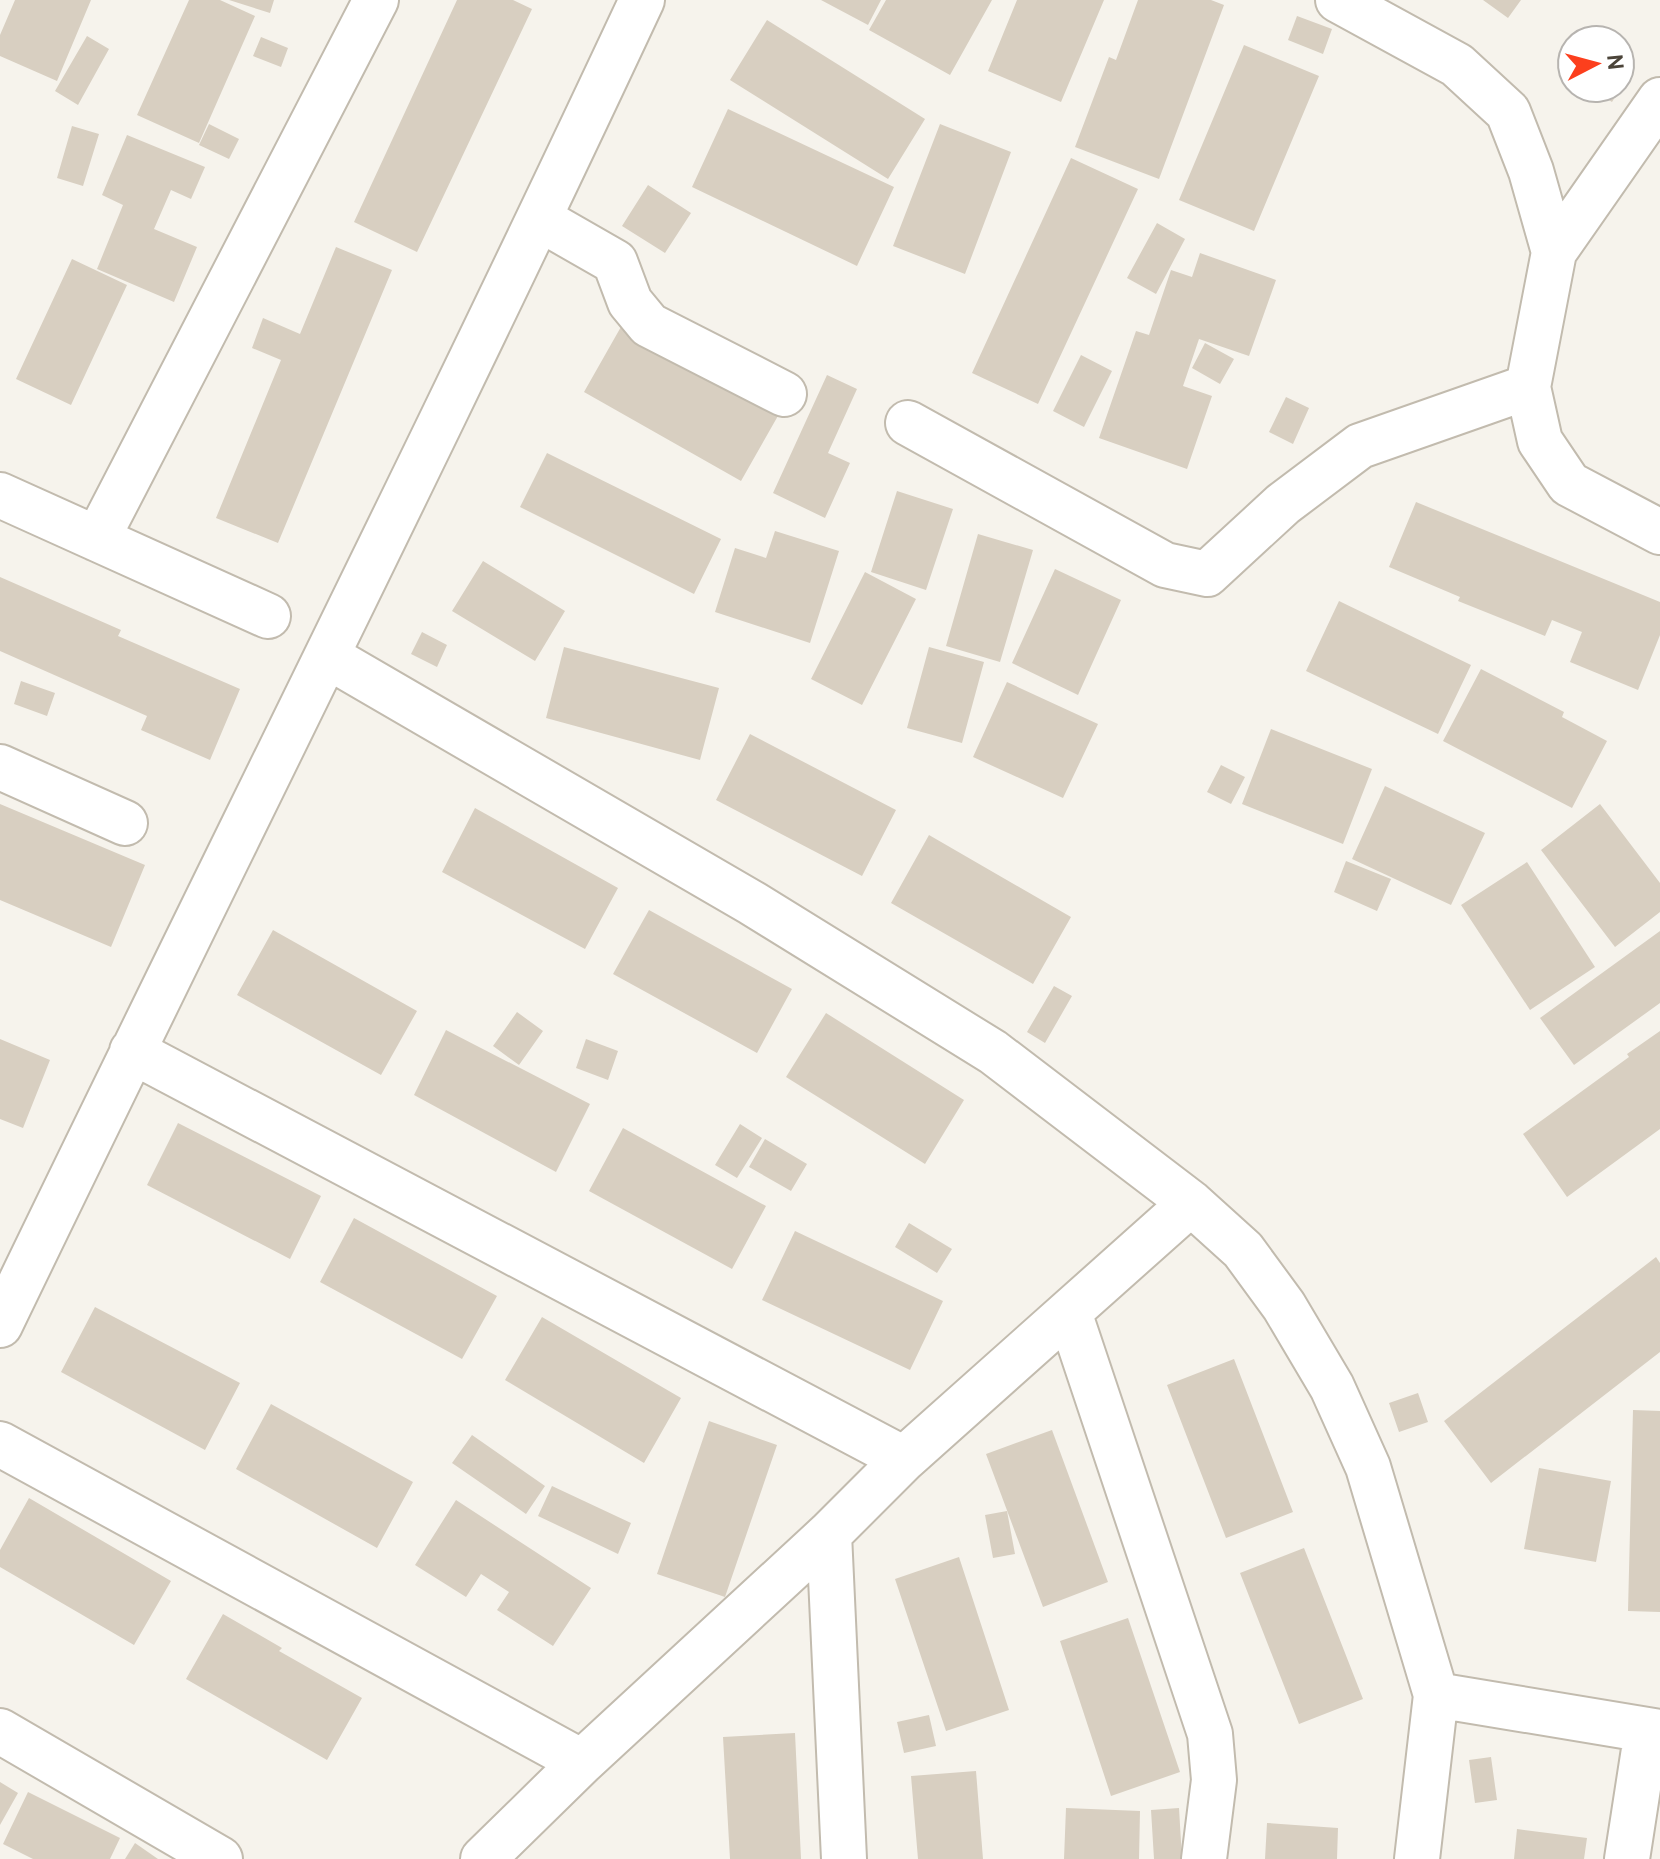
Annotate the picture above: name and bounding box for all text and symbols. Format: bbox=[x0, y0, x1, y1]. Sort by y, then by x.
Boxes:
north arrow bbox=[1556, 24, 1636, 104]
text: N bbox=[1599, 53, 1628, 71]

